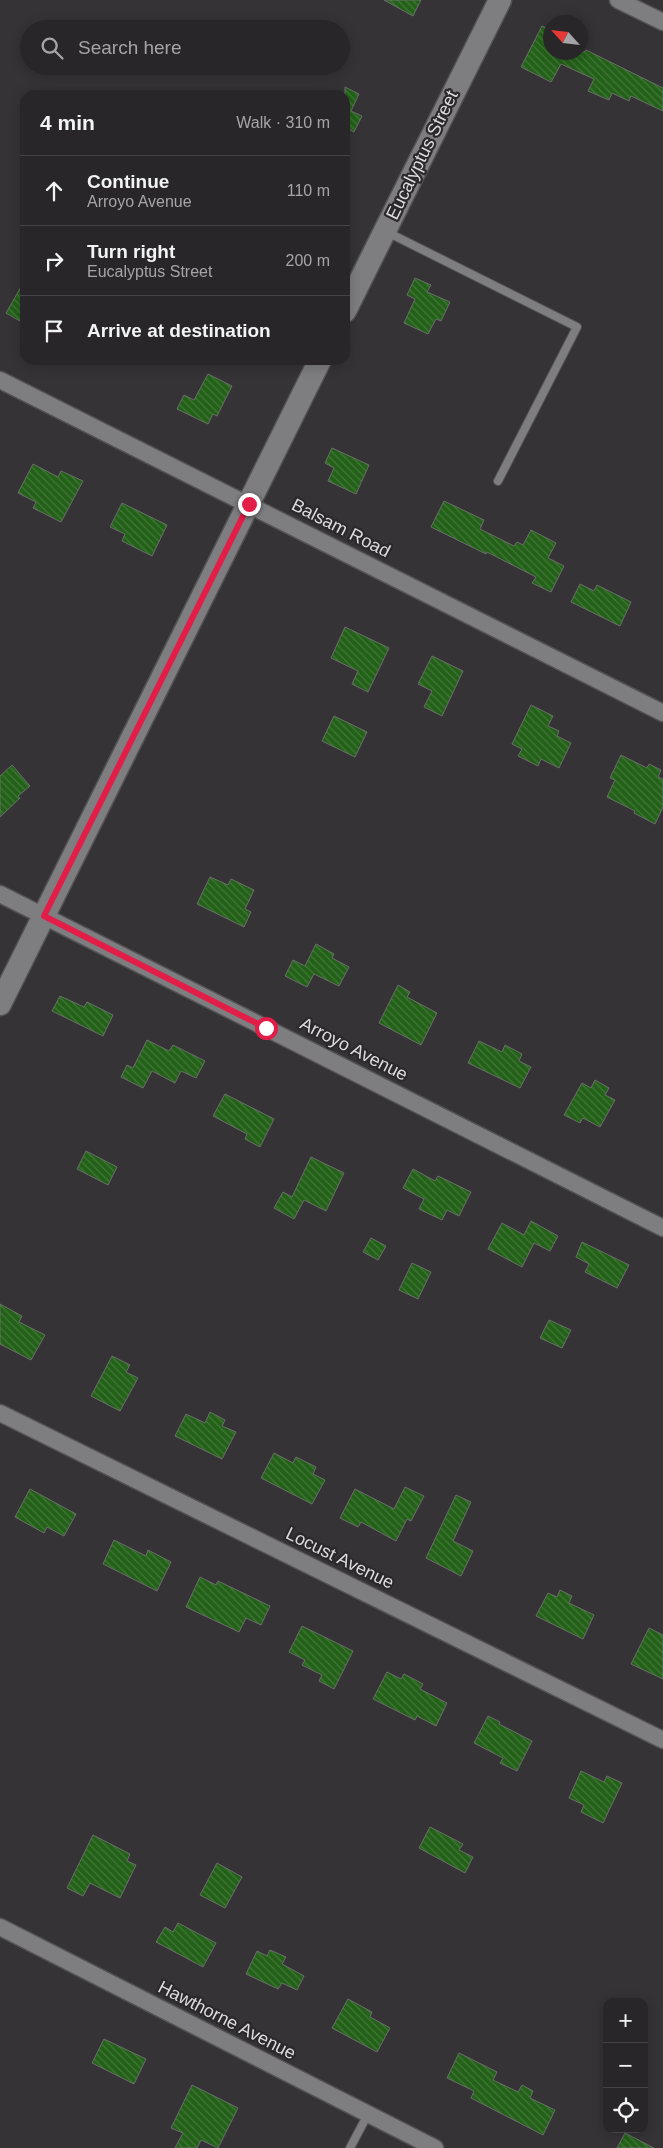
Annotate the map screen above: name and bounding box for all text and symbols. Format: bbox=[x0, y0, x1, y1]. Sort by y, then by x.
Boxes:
north arrow bbox=[543, 15, 588, 60]
search box bbox=[20, 20, 350, 75]
icon: search bbox=[38, 34, 66, 62]
text: Search here bbox=[78, 37, 182, 58]
street label: Eucalyptus Street bbox=[382, 87, 462, 223]
text: 4 min bbox=[40, 111, 95, 134]
text: Walk · 310 m bbox=[236, 114, 330, 131]
text: Continue bbox=[87, 171, 169, 192]
icon: ahead bbox=[40, 177, 68, 205]
text: 110 m bbox=[287, 182, 330, 199]
text: Arroyo Avenue bbox=[87, 193, 192, 210]
text: Turn right bbox=[87, 241, 175, 262]
icon: right bbox=[40, 247, 68, 275]
text: 200 m bbox=[286, 252, 330, 269]
text: Eucalyptus Street bbox=[87, 263, 212, 280]
icon: arrive bbox=[40, 317, 68, 345]
text: Arrive at destination bbox=[87, 320, 271, 341]
route end bbox=[238, 493, 261, 516]
street label: Balsam Road bbox=[288, 495, 394, 561]
street label: Arroyo Avenue bbox=[297, 1013, 411, 1085]
route start bbox=[255, 1017, 278, 1040]
street label: Locust Avenue bbox=[283, 1523, 397, 1593]
street label: Hawthorne Avenue bbox=[155, 1977, 299, 2063]
map controls bbox=[603, 1998, 648, 2133]
button: + bbox=[603, 1998, 648, 2043]
button: − bbox=[603, 2043, 648, 2088]
button: locate bbox=[603, 2088, 648, 2133]

